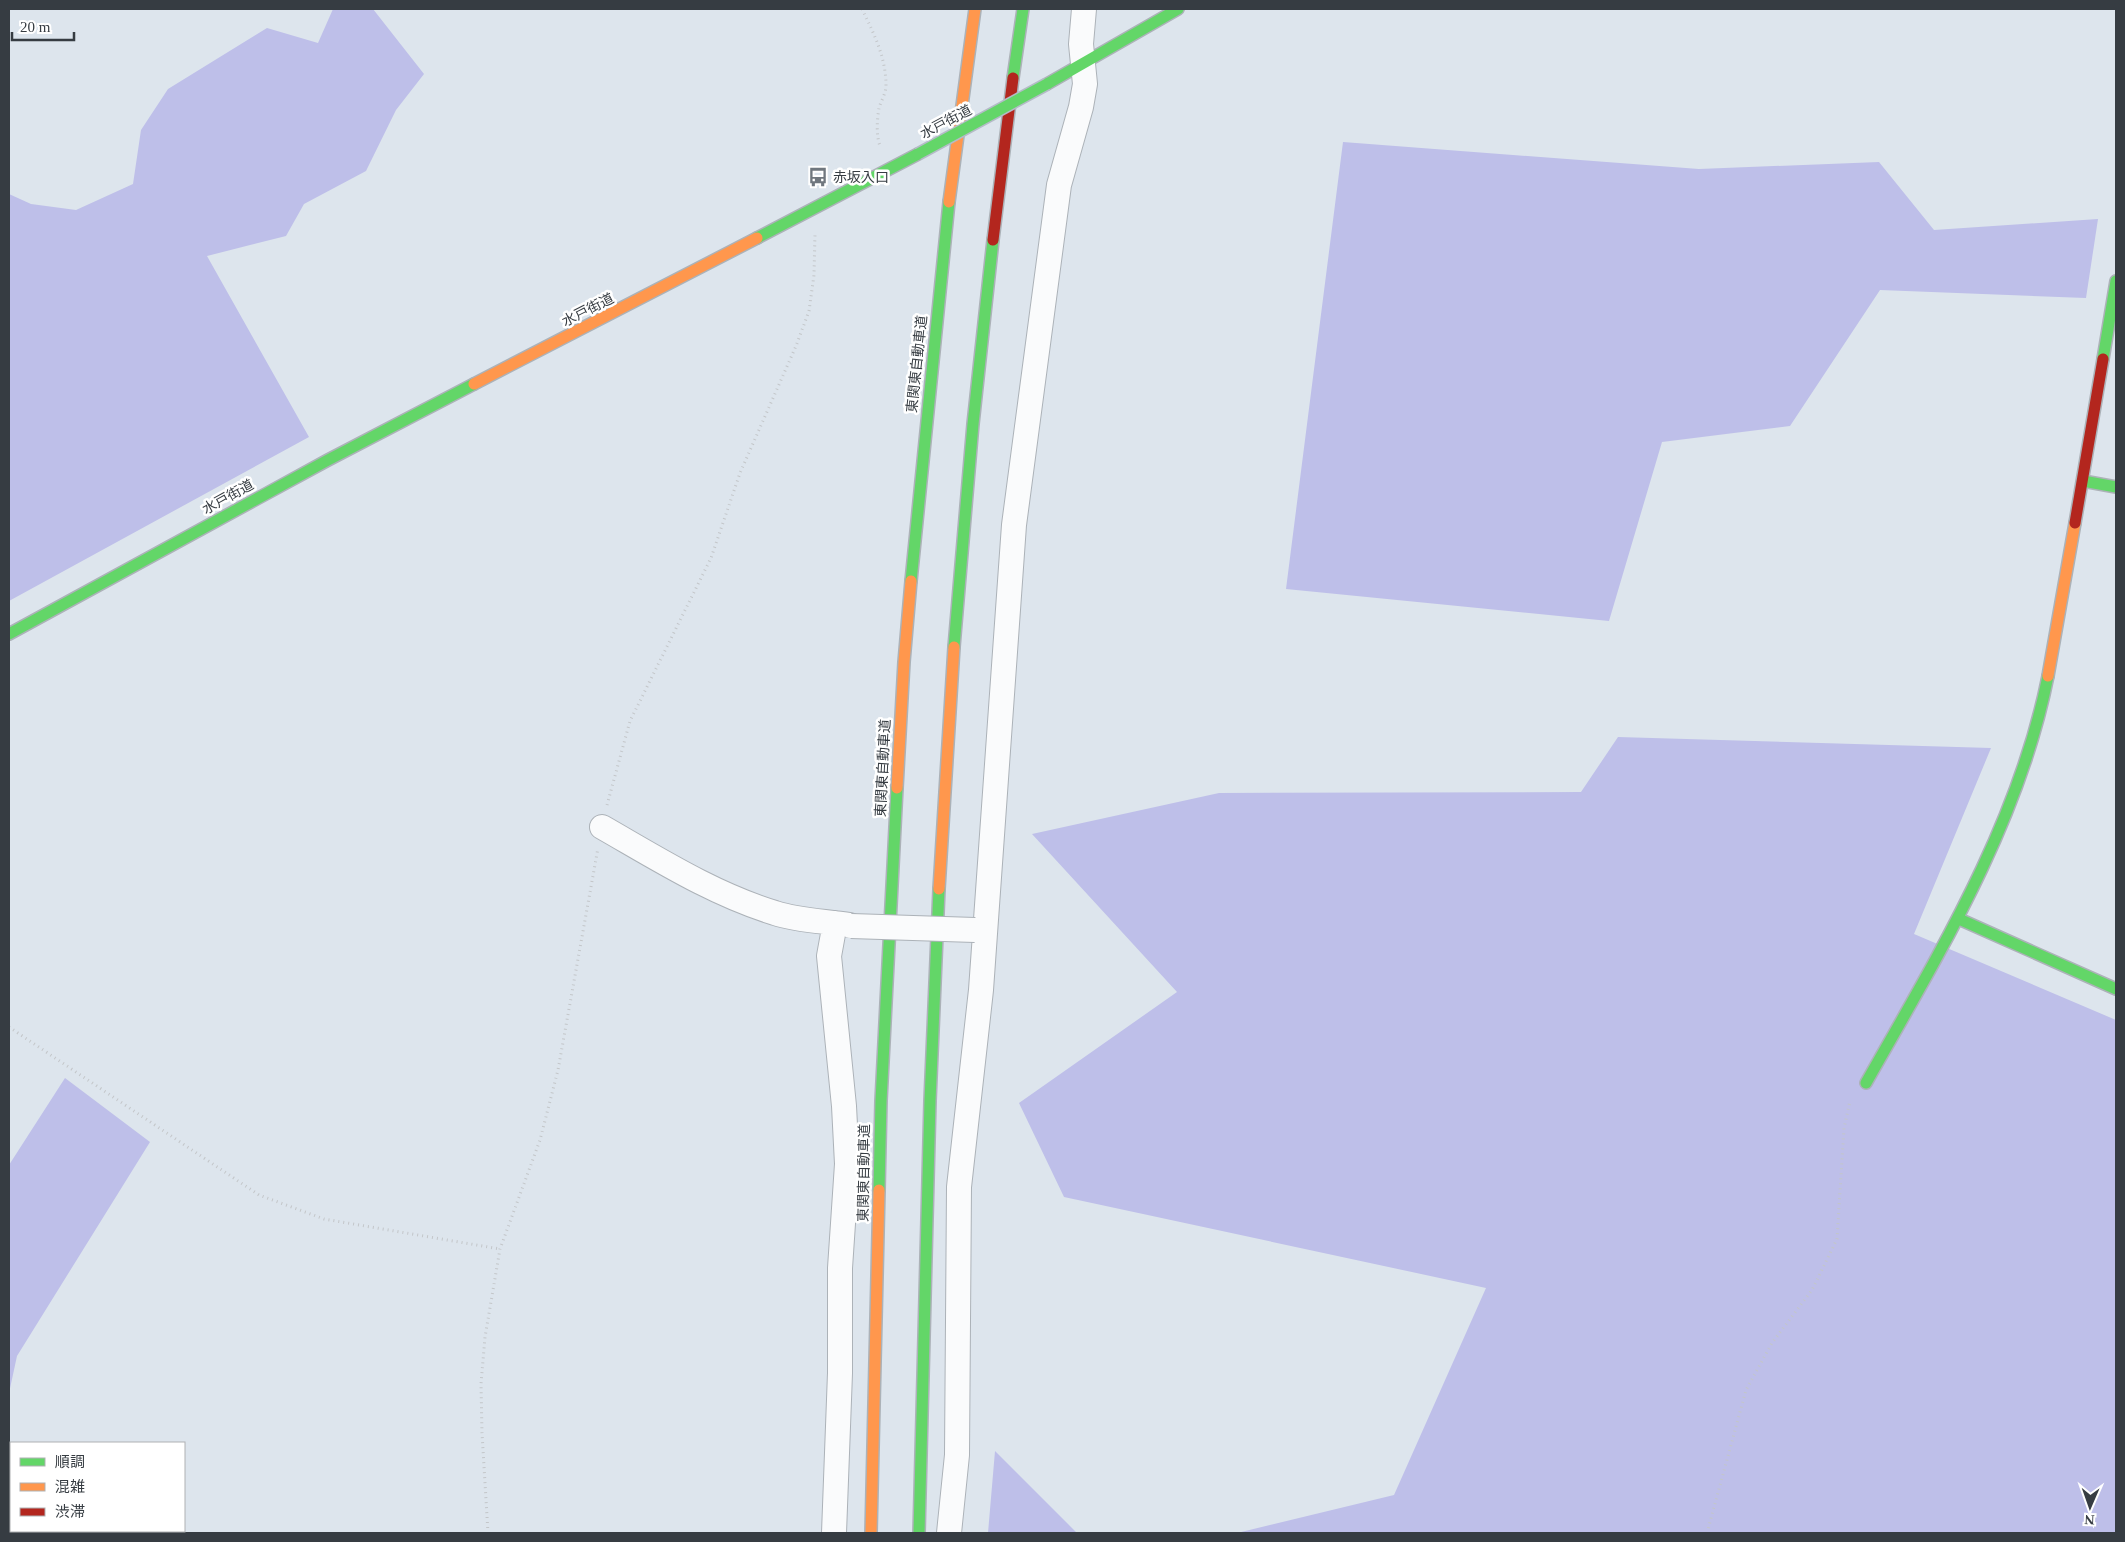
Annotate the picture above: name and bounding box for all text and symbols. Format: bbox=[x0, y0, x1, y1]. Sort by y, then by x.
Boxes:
scale bar bbox=[12, 10, 75, 42]
text: 20 m bbox=[20, 19, 51, 35]
street label: 水戸街道 bbox=[918, 102, 974, 142]
bus stop icon: 赤坂入口 bbox=[807, 166, 829, 188]
place label: 赤坂入口 bbox=[833, 170, 889, 185]
street label: 水戸街道 bbox=[560, 291, 616, 329]
street label: 東関東自動車道 bbox=[904, 314, 930, 414]
street label: 水戸街道 bbox=[200, 477, 256, 517]
street label: 東関東自動車道 bbox=[873, 719, 893, 817]
street label: 東関東自動車道 bbox=[856, 1124, 872, 1222]
legend bbox=[10, 1442, 185, 1532]
text: 順調 bbox=[55, 1454, 85, 1470]
text: 混雑 bbox=[55, 1479, 85, 1495]
north arrow bbox=[2065, 1482, 2115, 1532]
text: 渋滞 bbox=[55, 1504, 85, 1520]
text: N bbox=[2084, 1512, 2095, 1527]

